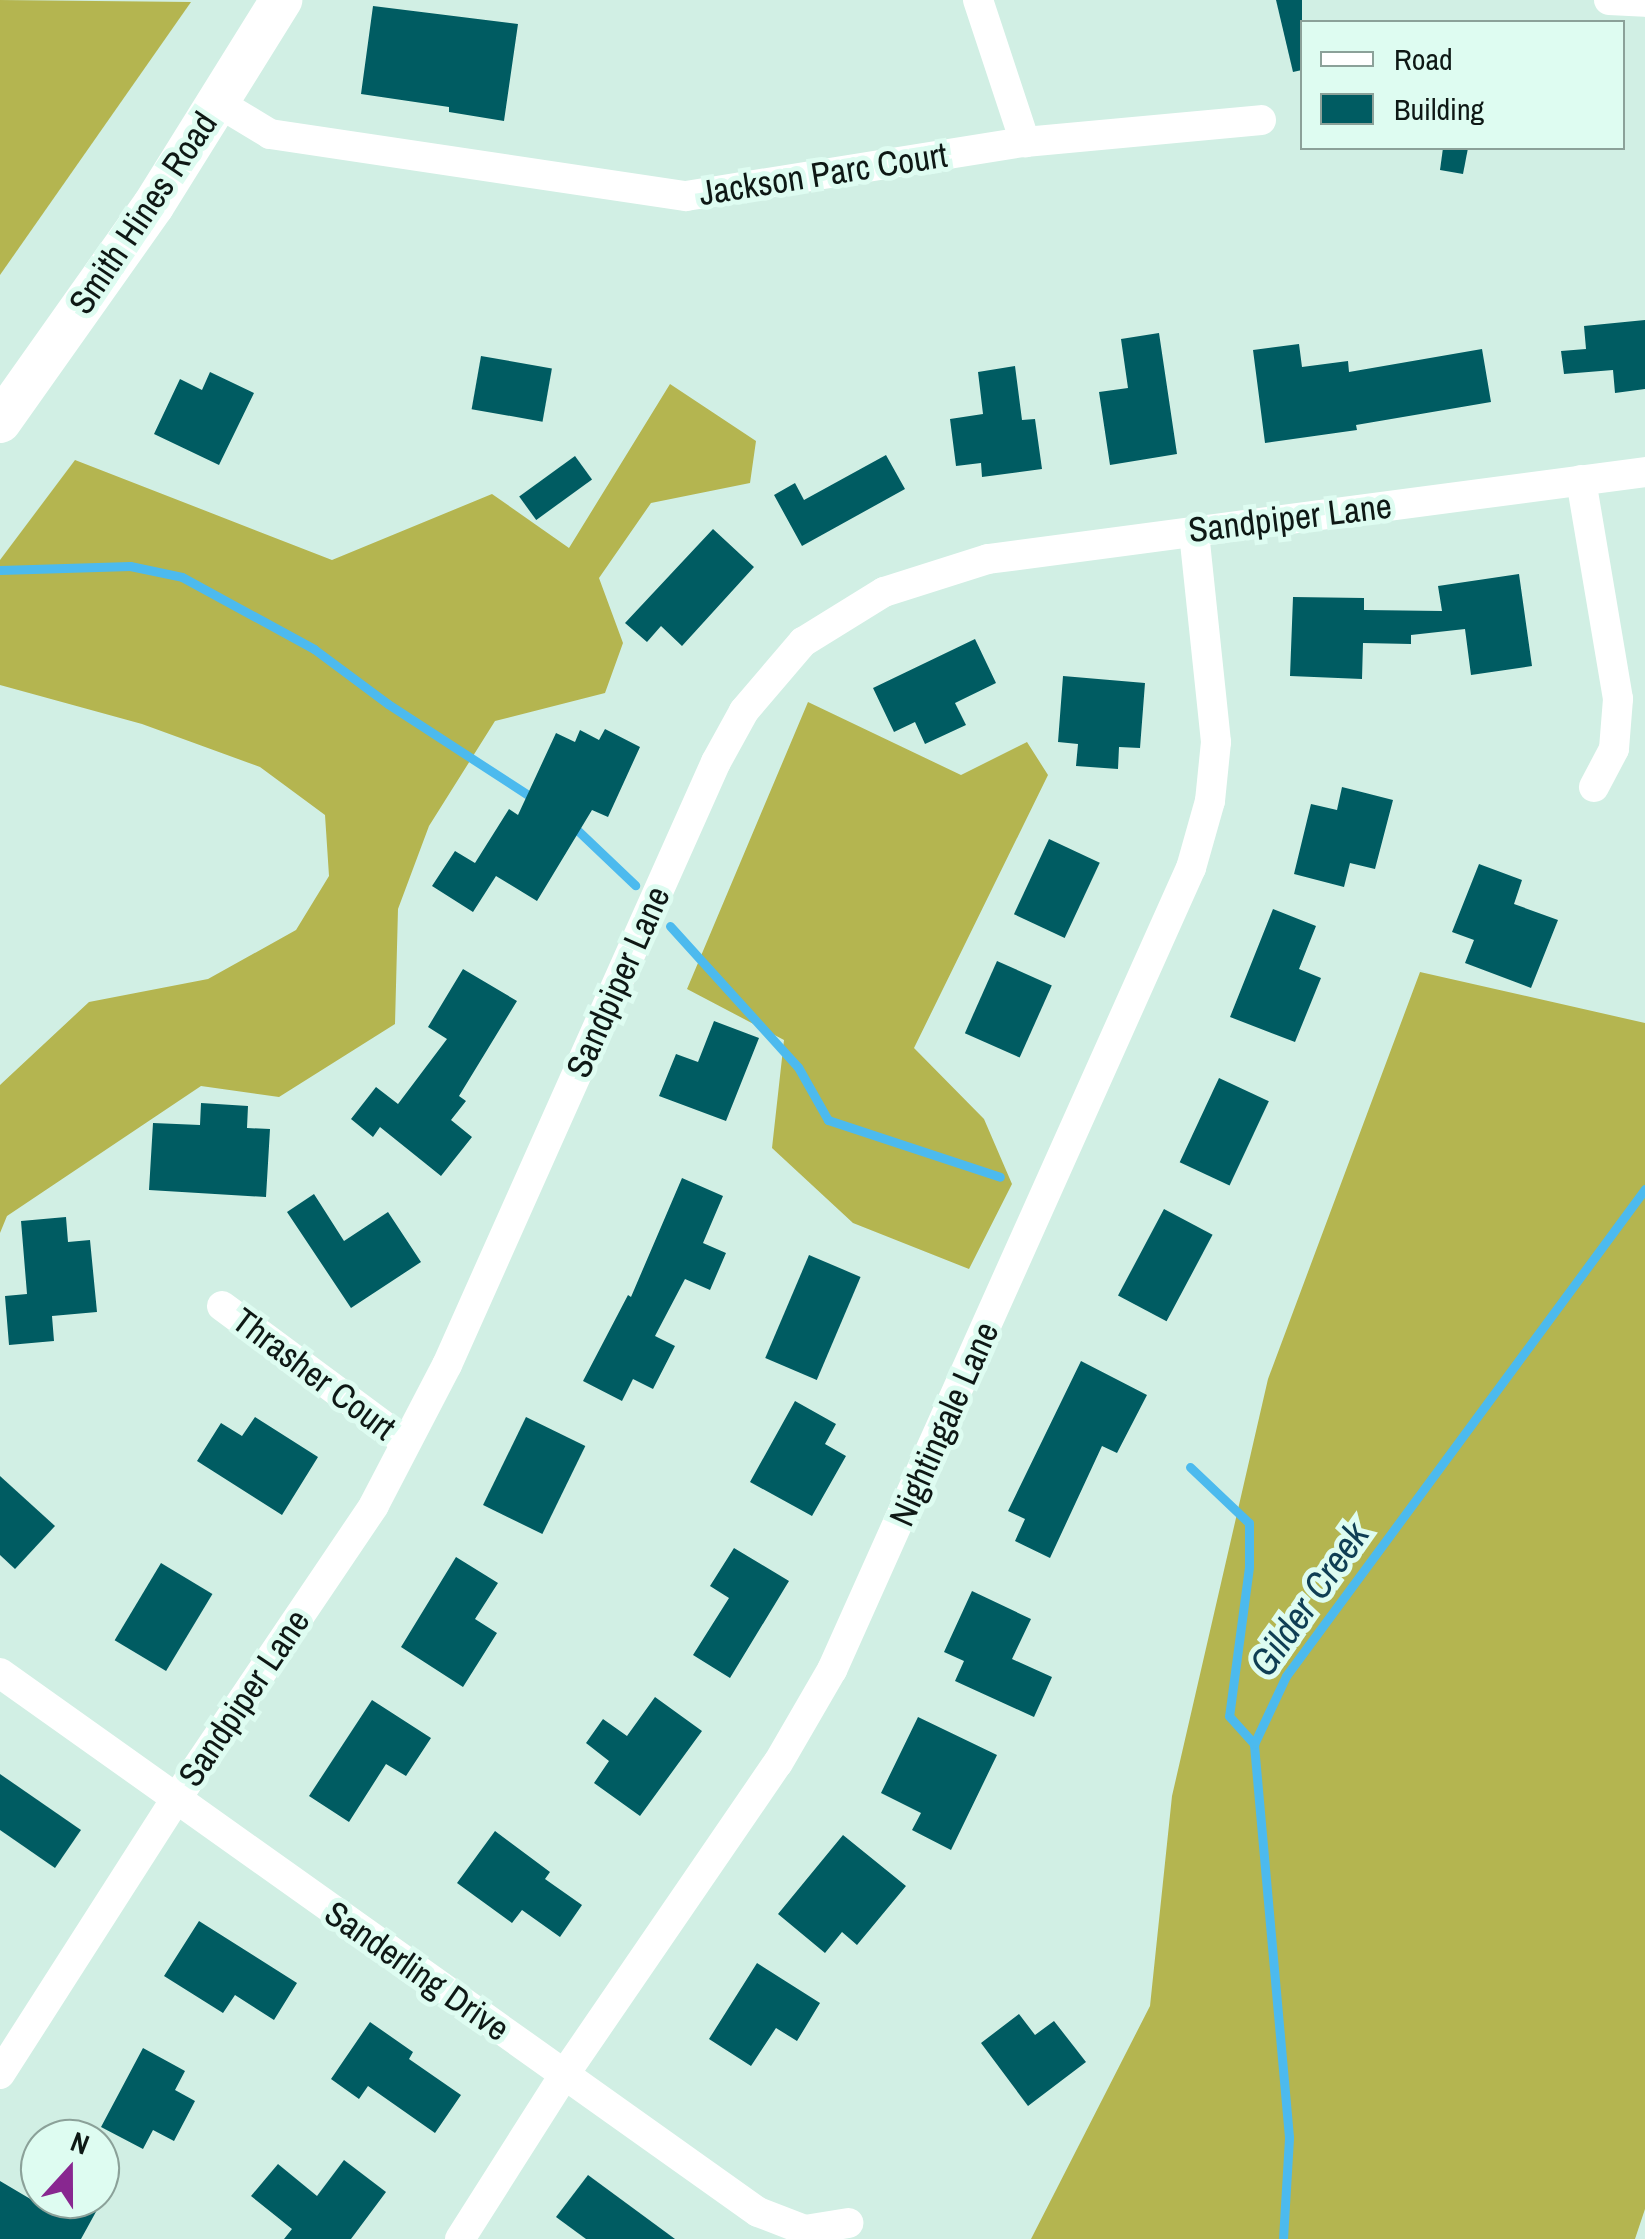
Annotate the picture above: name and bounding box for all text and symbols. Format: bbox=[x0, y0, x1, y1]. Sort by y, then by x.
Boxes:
legend bbox=[1300, 20, 1625, 150]
text: Road bbox=[1394, 39, 1453, 79]
text: Building bbox=[1394, 89, 1484, 129]
street label: Smith Hines Road bbox=[60, 104, 226, 322]
street label: Jackson Parc Court bbox=[696, 134, 950, 214]
street label: Sandpiper Lane bbox=[1186, 485, 1394, 551]
street label: Sandpiper Lane bbox=[557, 880, 679, 1084]
street label: Thrasher Court bbox=[224, 1299, 404, 1449]
street label: Nightingale Lane bbox=[880, 1316, 1008, 1532]
water label: Gilder Creek bbox=[1240, 1514, 1378, 1684]
street label: Sandpiper Lane bbox=[169, 1602, 319, 1794]
street label: Sanderling Drive bbox=[317, 1892, 517, 2050]
north arrow bbox=[20, 2119, 120, 2219]
text: N bbox=[65, 2122, 95, 2164]

